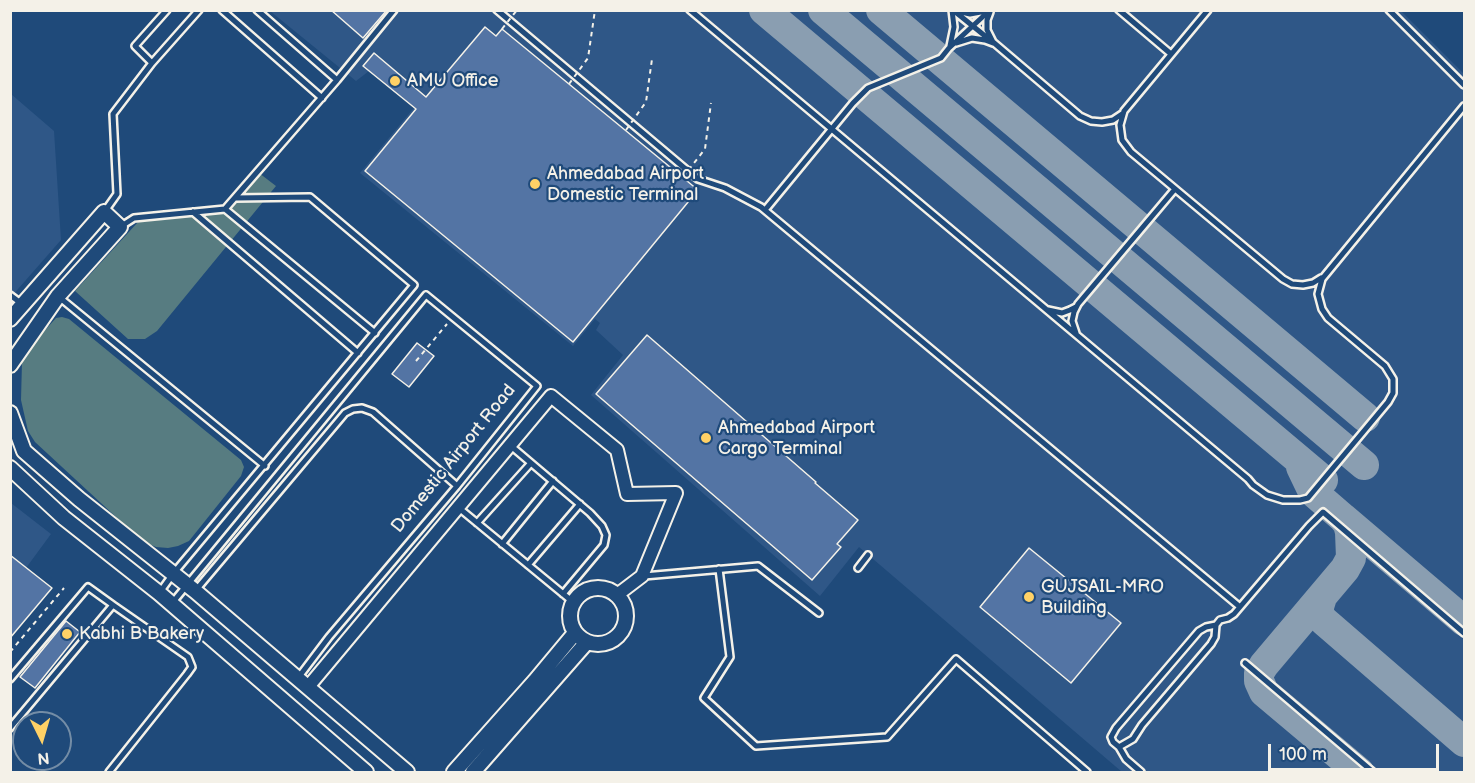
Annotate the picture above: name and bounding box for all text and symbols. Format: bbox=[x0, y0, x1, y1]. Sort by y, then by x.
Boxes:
place label: AMU Office bbox=[407, 70, 498, 92]
marker: AMU Office bbox=[388, 74, 402, 88]
place label: Ahmedabad Airport Domestic Terminal bbox=[547, 163, 704, 206]
marker: Ahmedabad Airport Domestic Terminal bbox=[528, 177, 542, 191]
street label: Domestic Airport Road bbox=[387, 380, 521, 538]
place label: Ahmedabad Airport Cargo Terminal bbox=[718, 417, 875, 460]
marker: Ahmedabad Airport Cargo Terminal bbox=[699, 431, 713, 445]
place label: GUJSAIL-MRO Building bbox=[1041, 576, 1164, 618]
marker: GUJSAIL-MRO Building bbox=[1022, 590, 1036, 604]
place label: Kabhi B Bakery bbox=[79, 623, 204, 645]
marker: Kabhi B Bakery bbox=[60, 627, 74, 641]
north arrow bbox=[12, 711, 72, 771]
scale bar bbox=[1271, 732, 1442, 770]
text: 100 m bbox=[1279, 744, 1327, 765]
text: N bbox=[37, 747, 50, 767]

